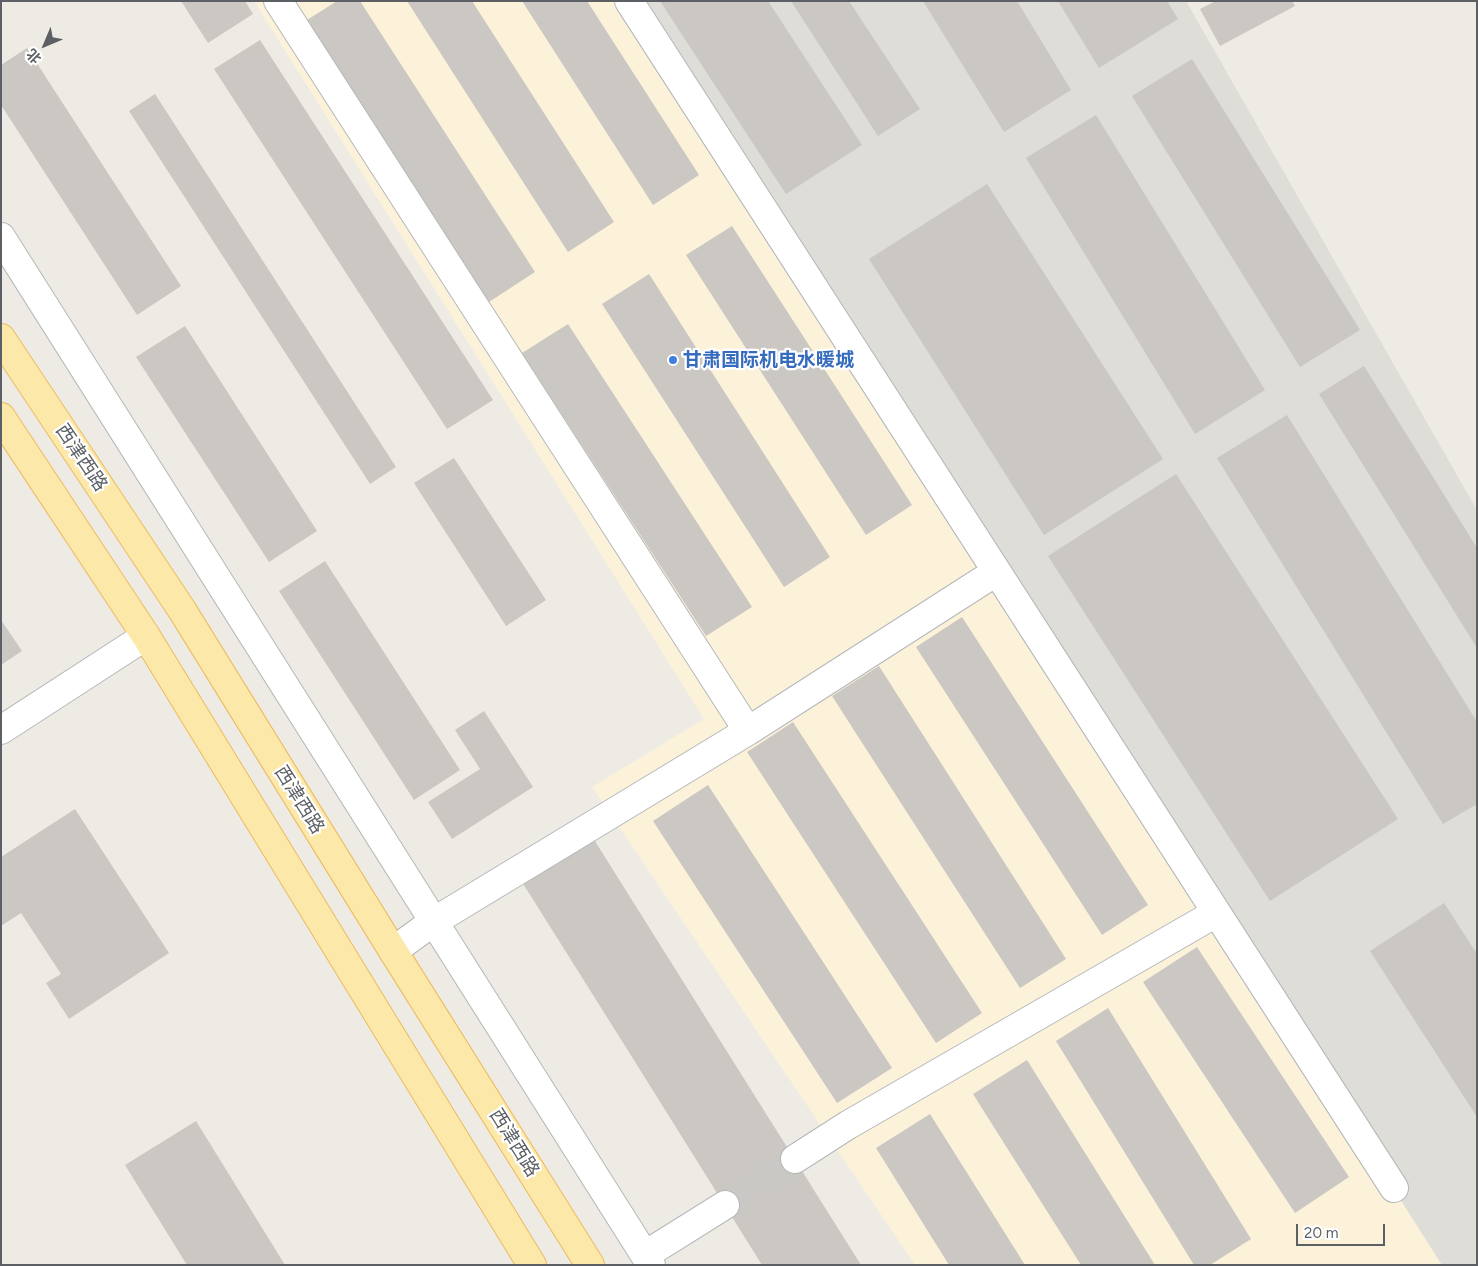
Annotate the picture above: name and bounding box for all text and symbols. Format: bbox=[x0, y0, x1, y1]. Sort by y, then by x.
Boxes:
north arrow bbox=[20, 20, 70, 70]
text: 北 bbox=[23, 45, 45, 67]
place label: 甘肃国际机电水暖城 bbox=[683, 349, 854, 371]
marker: 甘肃国际机电水暖城 bbox=[667, 354, 679, 366]
street label: 西津西路 bbox=[50, 420, 112, 496]
street label: 西津西路 bbox=[269, 762, 329, 838]
street label: 西津西路 bbox=[484, 1105, 544, 1181]
scale bar bbox=[1298, 1214, 1387, 1246]
text: 20 m bbox=[1304, 1224, 1338, 1242]

